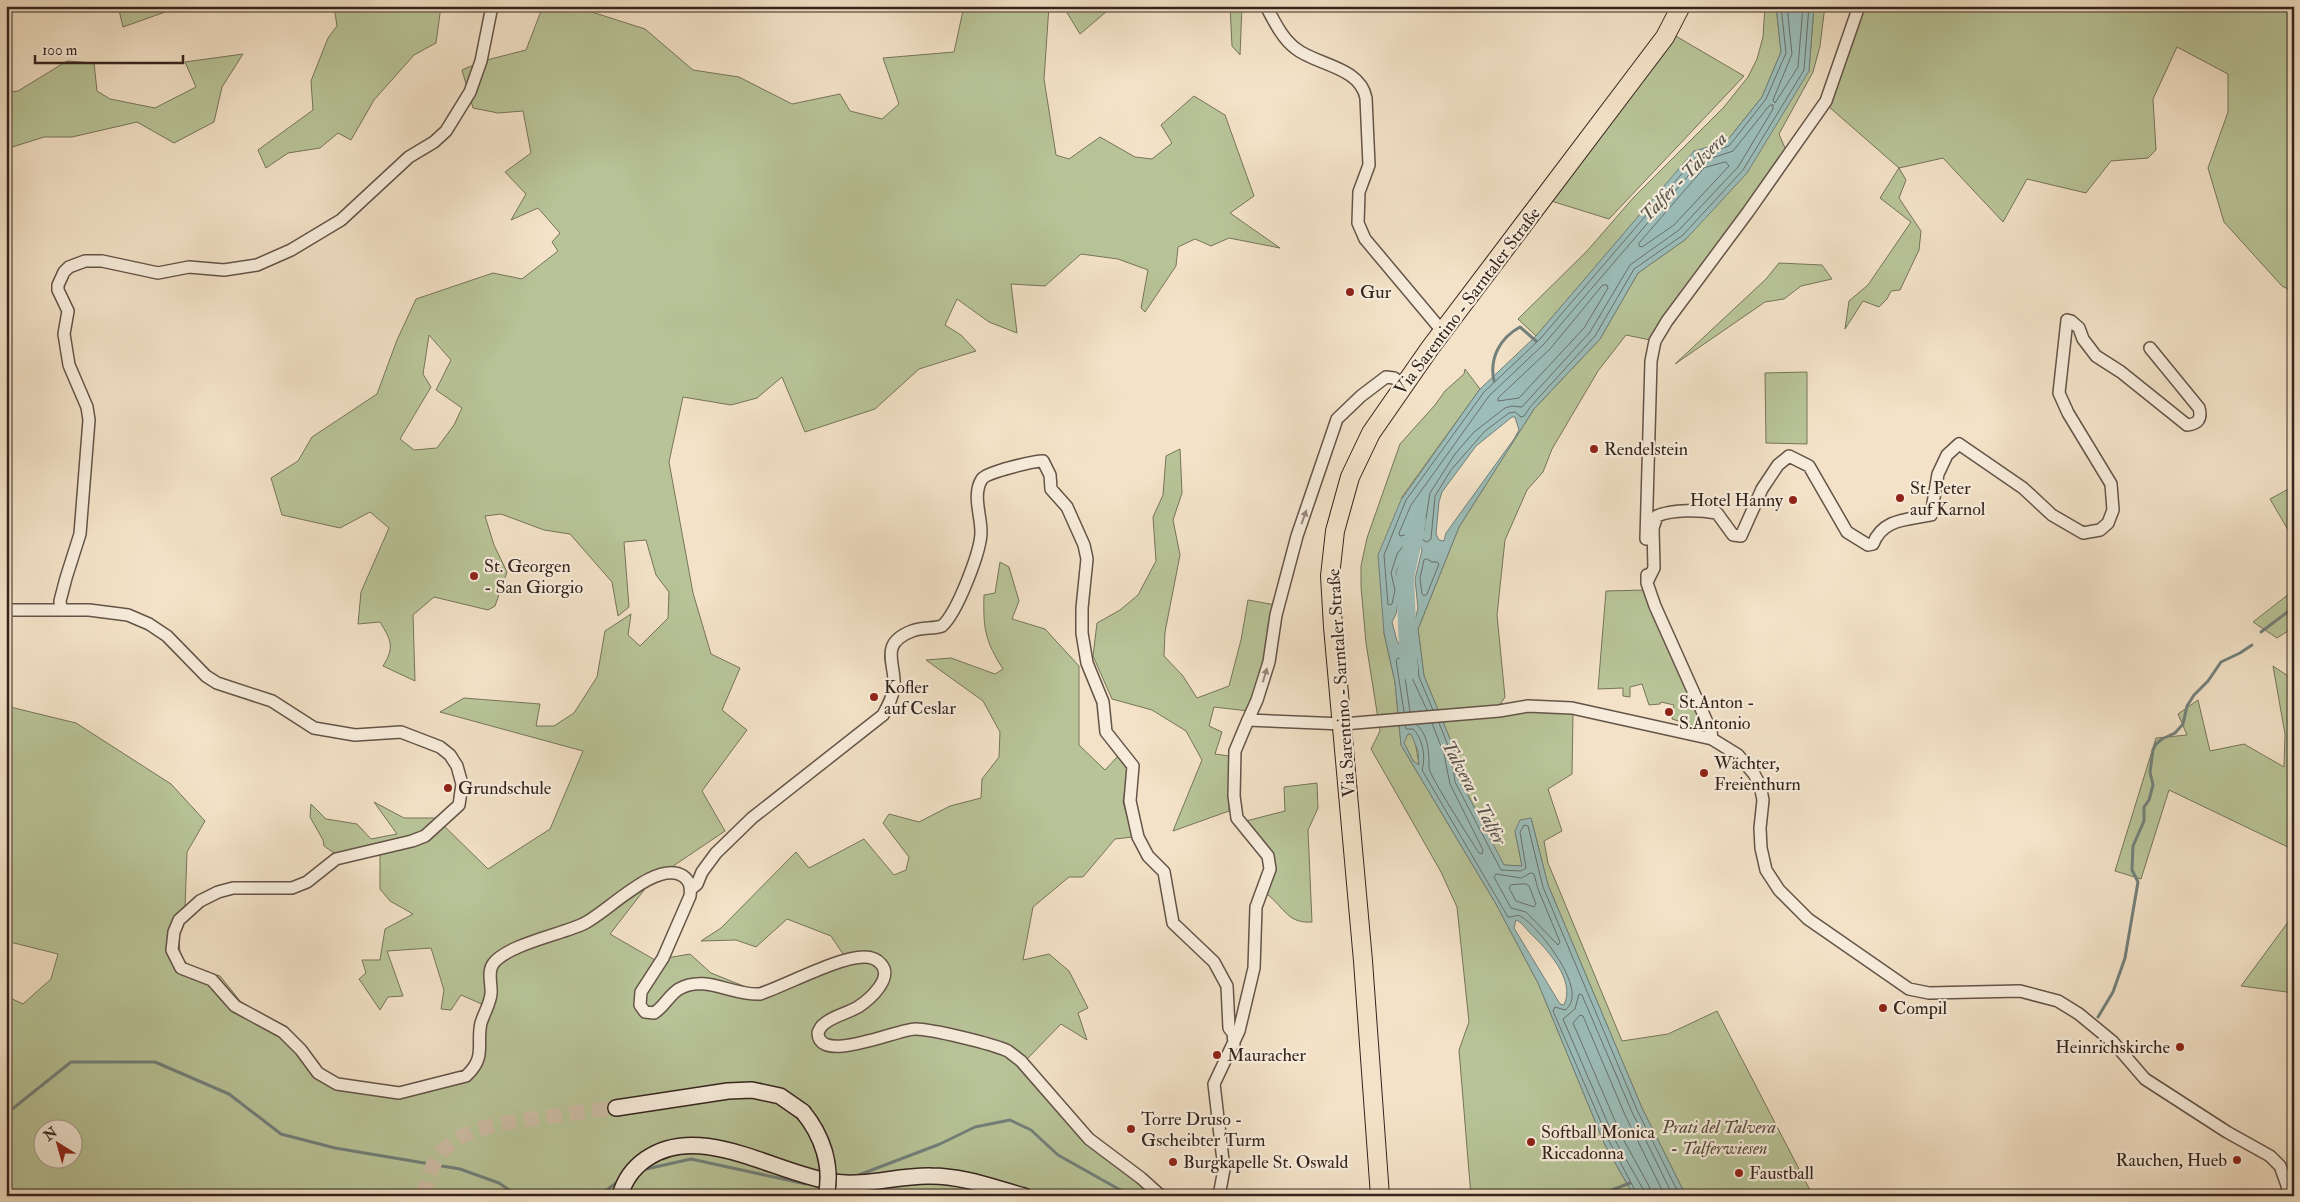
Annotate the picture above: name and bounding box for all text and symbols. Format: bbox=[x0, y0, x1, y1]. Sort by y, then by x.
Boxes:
scale bar bbox=[35, 32, 182, 64]
text: 100 m bbox=[42, 41, 78, 60]
water label: Talfer - Talvera bbox=[1635, 127, 1733, 226]
street label: Via Sarentino - Sarntaler Straße bbox=[1389, 202, 1546, 400]
place label: Gur bbox=[1360, 281, 1391, 304]
marker: Gur bbox=[1344, 286, 1356, 298]
place label: Rendelstein bbox=[1604, 438, 1688, 461]
marker: Rendelstein bbox=[1588, 443, 1600, 455]
place label: St. Peter auf Karnol bbox=[1910, 477, 1986, 521]
place label: Hotel Hanny bbox=[1690, 489, 1784, 512]
marker: St. Peter auf Karnol bbox=[1894, 492, 1906, 504]
marker: Hotel Hanny bbox=[1787, 494, 1799, 506]
one-way arrow bbox=[1301, 510, 1308, 525]
place label: St. Georgen - San Giorgio bbox=[484, 555, 584, 599]
street label: Via Sarentino - Sarntaler Straße bbox=[1322, 567, 1361, 798]
marker: St. Georgen - San Giorgio bbox=[468, 570, 480, 582]
one-way arrow bbox=[1261, 667, 1269, 682]
place label: Kofler auf Ceslar bbox=[884, 676, 956, 720]
marker: Kofler auf Ceslar bbox=[868, 691, 880, 703]
place label: St.Anton - S.Antonio bbox=[1679, 691, 1755, 735]
marker: St.Anton - S.Antonio bbox=[1663, 706, 1675, 718]
water label: Talvera - Talfer bbox=[1436, 736, 1512, 850]
place label: Wächter, Freienthurn bbox=[1713, 752, 1801, 796]
marker: Wächter, Freienthurn bbox=[1698, 767, 1710, 779]
place label: Grundschule bbox=[458, 777, 552, 800]
marker: Grundschule bbox=[442, 782, 454, 794]
place label: Compil bbox=[1893, 997, 1948, 1020]
marker: Compil bbox=[1877, 1002, 1889, 1014]
place label: Heinrichskirche bbox=[2055, 1036, 2170, 1059]
marker: Heinrichskirche bbox=[2174, 1041, 2186, 1053]
place label: Mauracher bbox=[1227, 1044, 1306, 1067]
marker: Mauracher bbox=[1211, 1049, 1223, 1061]
place label: Torre Druso - Gscheibter Turm bbox=[1141, 1108, 1265, 1152]
park label: Prati del Talvera - Talferwiesen bbox=[1661, 1116, 1776, 1160]
north arrow bbox=[32, 1120, 82, 1170]
place label: Softball Monica Riccadonna bbox=[1541, 1121, 1656, 1165]
text: N bbox=[40, 1123, 61, 1145]
marker: Torre Druso - Gscheibter Turm bbox=[1125, 1123, 1137, 1135]
marker: Softball Monica Riccadonna bbox=[1525, 1136, 1537, 1148]
place label: Rauchen, Hueb bbox=[2116, 1149, 2227, 1172]
place label: Burgkapelle St. Oswald bbox=[1183, 1151, 1348, 1174]
marker: Rauchen, Hueb bbox=[2231, 1154, 2243, 1166]
marker: Burgkapelle St. Oswald bbox=[1167, 1156, 1179, 1168]
place label: Faustball bbox=[1749, 1162, 1814, 1185]
marker: Faustball bbox=[1733, 1167, 1745, 1179]

